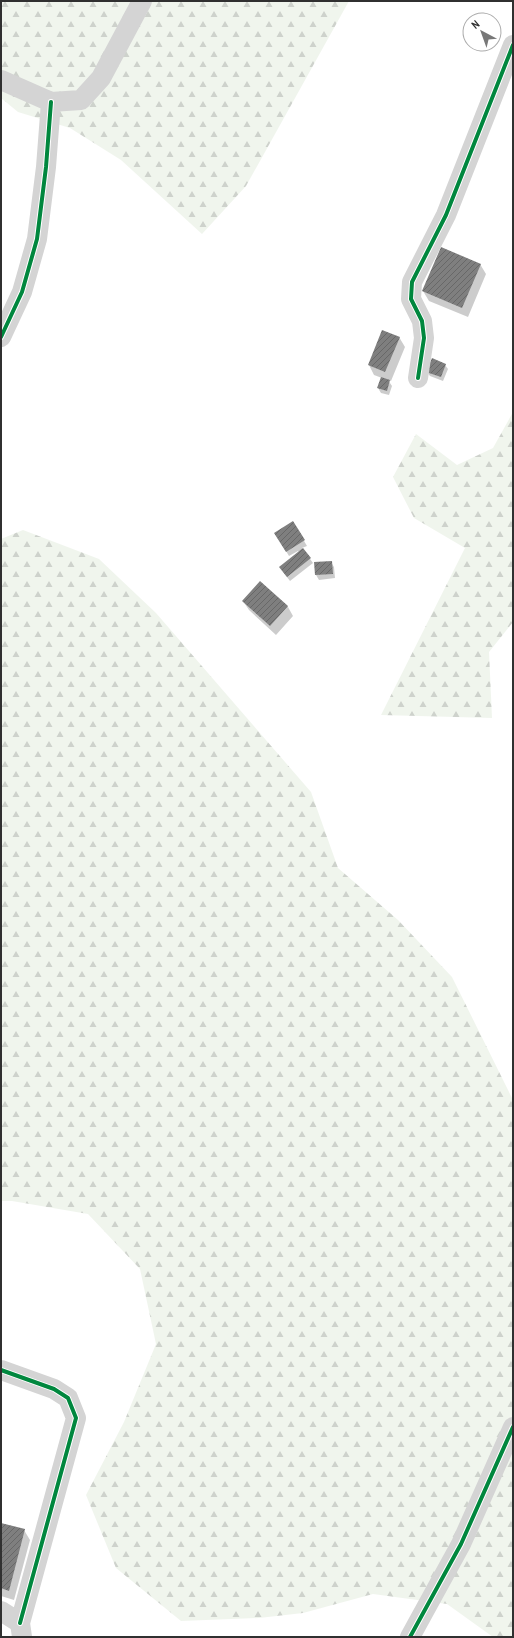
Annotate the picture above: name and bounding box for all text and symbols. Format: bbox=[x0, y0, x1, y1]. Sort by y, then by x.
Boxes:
north arrow bbox=[462, 12, 502, 52]
text: N bbox=[468, 17, 482, 32]

